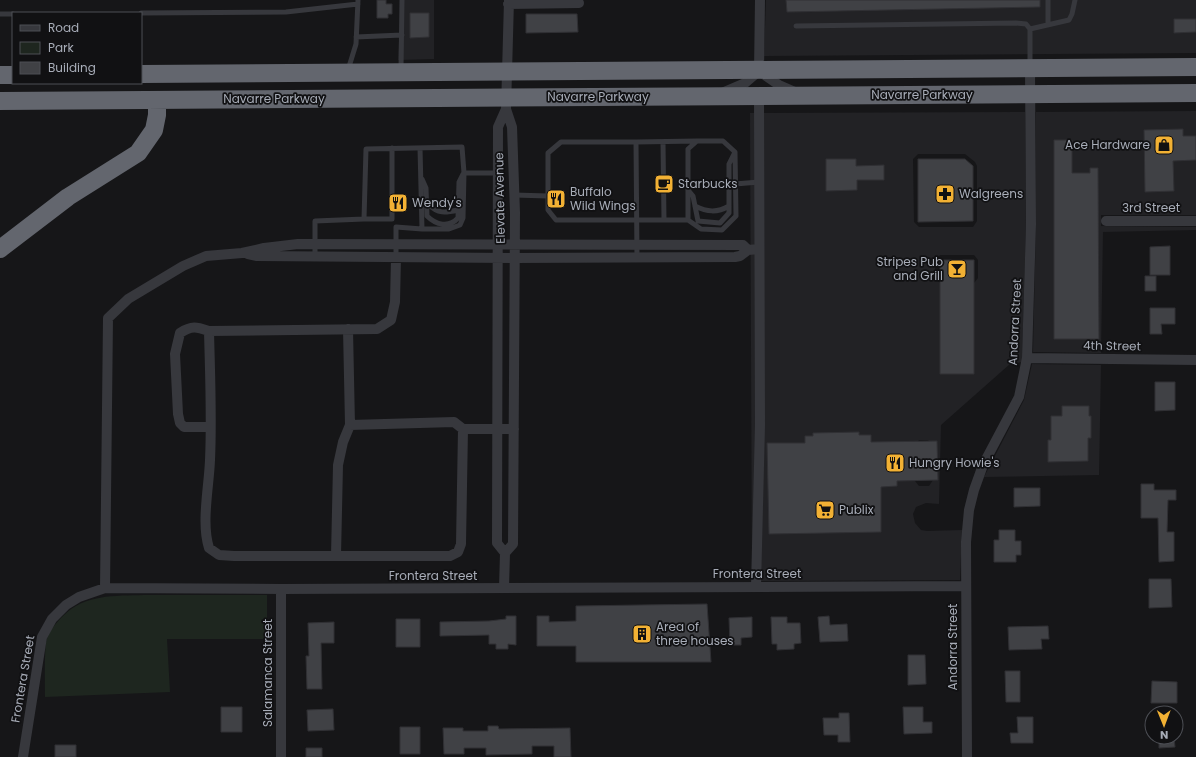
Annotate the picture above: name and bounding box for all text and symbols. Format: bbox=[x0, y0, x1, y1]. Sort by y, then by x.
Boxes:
legend bbox=[12, 12, 142, 84]
text: Road bbox=[48, 19, 79, 36]
text: Park bbox=[48, 39, 75, 56]
text: Building bbox=[48, 59, 96, 76]
street label: Navarre Parkway bbox=[871, 86, 973, 103]
street label: Navarre Parkway bbox=[547, 88, 649, 105]
street label: Navarre Parkway bbox=[223, 90, 325, 107]
shop icon: Ace Hardware bbox=[1153, 134, 1175, 156]
place label: Ace Hardware bbox=[1065, 136, 1150, 153]
street label: Elevate Avenue bbox=[490, 152, 509, 244]
cafe icon: Starbucks bbox=[653, 173, 675, 195]
place label: Starbucks bbox=[678, 175, 738, 192]
place label: Buffalo Wild Wings bbox=[570, 183, 636, 214]
pharmacy icon: Walgreens bbox=[934, 183, 956, 205]
place label: Walgreens bbox=[959, 185, 1023, 202]
restaurant icon: Buffalo Wild Wings bbox=[545, 188, 567, 210]
restaurant icon: Wendy's bbox=[387, 192, 409, 214]
place label: Wendy's bbox=[412, 194, 462, 211]
street label: 3rd Street bbox=[1122, 199, 1180, 216]
place label: Stripes Pub and Grill bbox=[876, 253, 943, 284]
bar icon: Stripes Pub and Grill bbox=[946, 258, 968, 280]
street label: Andorra Street bbox=[1004, 278, 1025, 366]
street label: 4th Street bbox=[1083, 336, 1141, 355]
restaurant icon: Hungry Howie's bbox=[884, 452, 906, 474]
place label: Hungry Howie's bbox=[909, 454, 1000, 471]
supermarket icon: Publix bbox=[814, 499, 836, 521]
place label: Publix bbox=[839, 501, 874, 518]
street label: Frontera Street bbox=[713, 565, 801, 582]
street label: Frontera Street bbox=[389, 567, 477, 584]
street label: Andorra Street bbox=[944, 604, 961, 690]
place label: Area of three houses bbox=[656, 618, 734, 649]
street label: Salamanca Street bbox=[259, 619, 276, 727]
building icon: Area of three houses bbox=[631, 623, 653, 645]
street label: Frontera Street bbox=[6, 634, 39, 724]
north arrow bbox=[1144, 705, 1184, 745]
text: N bbox=[1160, 727, 1168, 743]

